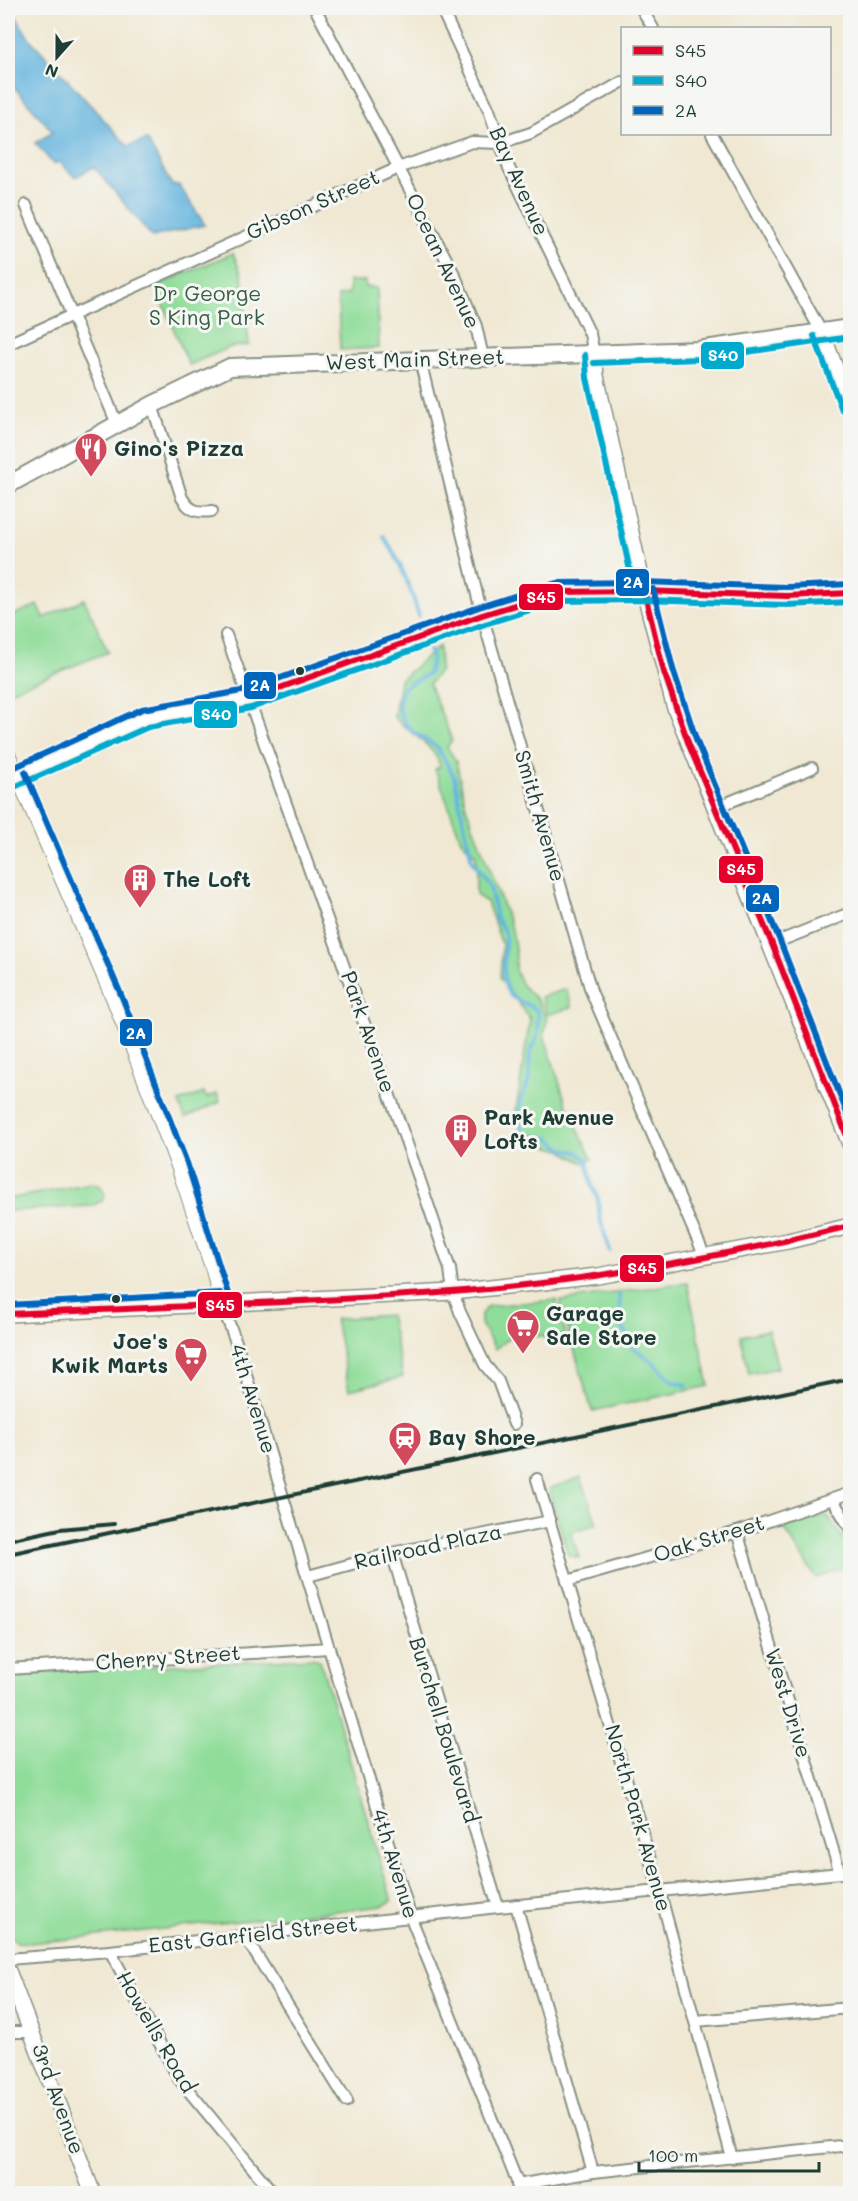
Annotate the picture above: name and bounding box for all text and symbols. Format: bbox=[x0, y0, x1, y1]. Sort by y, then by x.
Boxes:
north arrow bbox=[27, 27, 87, 87]
legend bbox=[621, 27, 831, 135]
text: S45 bbox=[675, 38, 706, 62]
text: N bbox=[42, 59, 61, 83]
text: S40 bbox=[675, 68, 707, 92]
text: 2A bbox=[675, 98, 697, 122]
street label: Bay Avenue bbox=[484, 122, 556, 239]
street label: Gibson Street bbox=[241, 162, 383, 245]
street label: Ocean Avenue bbox=[401, 188, 487, 332]
park label: Dr George S King Park bbox=[149, 279, 265, 330]
line badge: S40 bbox=[700, 341, 745, 370]
street label: West Main Street bbox=[325, 342, 505, 375]
text: S40 bbox=[708, 344, 738, 365]
restaurant icon: Gino's Pizza bbox=[73, 431, 109, 478]
place label: Gino's Pizza bbox=[114, 434, 244, 461]
line badge: 2A bbox=[615, 568, 650, 597]
text: 2A bbox=[623, 571, 643, 592]
line badge: S45 bbox=[518, 583, 564, 611]
text: S45 bbox=[526, 586, 556, 607]
unlabelled marker bbox=[294, 665, 306, 677]
line badge: 2A bbox=[243, 671, 277, 700]
text: 2A bbox=[250, 674, 270, 695]
line badge: S40 bbox=[193, 700, 238, 729]
text: S40 bbox=[201, 703, 231, 724]
street label: Smith Avenue bbox=[510, 747, 573, 884]
line badge: S45 bbox=[718, 855, 764, 884]
text: S45 bbox=[726, 858, 756, 879]
building icon: The Loft bbox=[122, 862, 158, 909]
place label: The Loft bbox=[163, 865, 251, 892]
line badge: 2A bbox=[745, 884, 780, 913]
text: 2A bbox=[752, 887, 772, 908]
street label: Park Avenue bbox=[336, 967, 403, 1096]
line badge: 2A bbox=[119, 1018, 153, 1047]
text: 2A bbox=[126, 1022, 146, 1043]
place label: Park Avenue Lofts bbox=[484, 1103, 614, 1154]
building icon: Park Avenue Lofts bbox=[443, 1112, 479, 1159]
line badge: S45 bbox=[619, 1254, 665, 1283]
text: S45 bbox=[627, 1257, 657, 1278]
line badge: S45 bbox=[197, 1291, 243, 1319]
unlabelled marker bbox=[110, 1293, 122, 1305]
text: S45 bbox=[205, 1294, 235, 1315]
place label: Garage Sale Store bbox=[546, 1299, 656, 1350]
supermarket icon: Garage Sale Store bbox=[505, 1308, 541, 1355]
place label: Joe's Kwik Marts bbox=[51, 1327, 168, 1378]
supermarket icon: Joe's Kwik Marts bbox=[173, 1336, 209, 1383]
street label: 4th Avenue bbox=[225, 1341, 284, 1456]
station icon: Bay Shore bbox=[387, 1420, 423, 1467]
place label: Bay Shore bbox=[428, 1423, 536, 1451]
street label: Oak Street bbox=[650, 1508, 767, 1567]
street label: Railroad Plaza bbox=[351, 1517, 504, 1574]
street label: Burchell Boulevard bbox=[404, 1633, 487, 1826]
street label: Cherry Street bbox=[94, 1638, 241, 1675]
street label: West Drive bbox=[760, 1645, 819, 1761]
street label: North Park Avenue bbox=[600, 1721, 679, 1914]
street label: 4th Avenue bbox=[367, 1806, 426, 1921]
street label: East Garfield Street bbox=[147, 1909, 359, 1958]
street label: Howells Road bbox=[111, 1965, 203, 2097]
street label: 3rd Avenue bbox=[27, 2040, 92, 2157]
scale bar bbox=[639, 2135, 819, 2173]
text: 100 m bbox=[648, 2143, 698, 2167]

